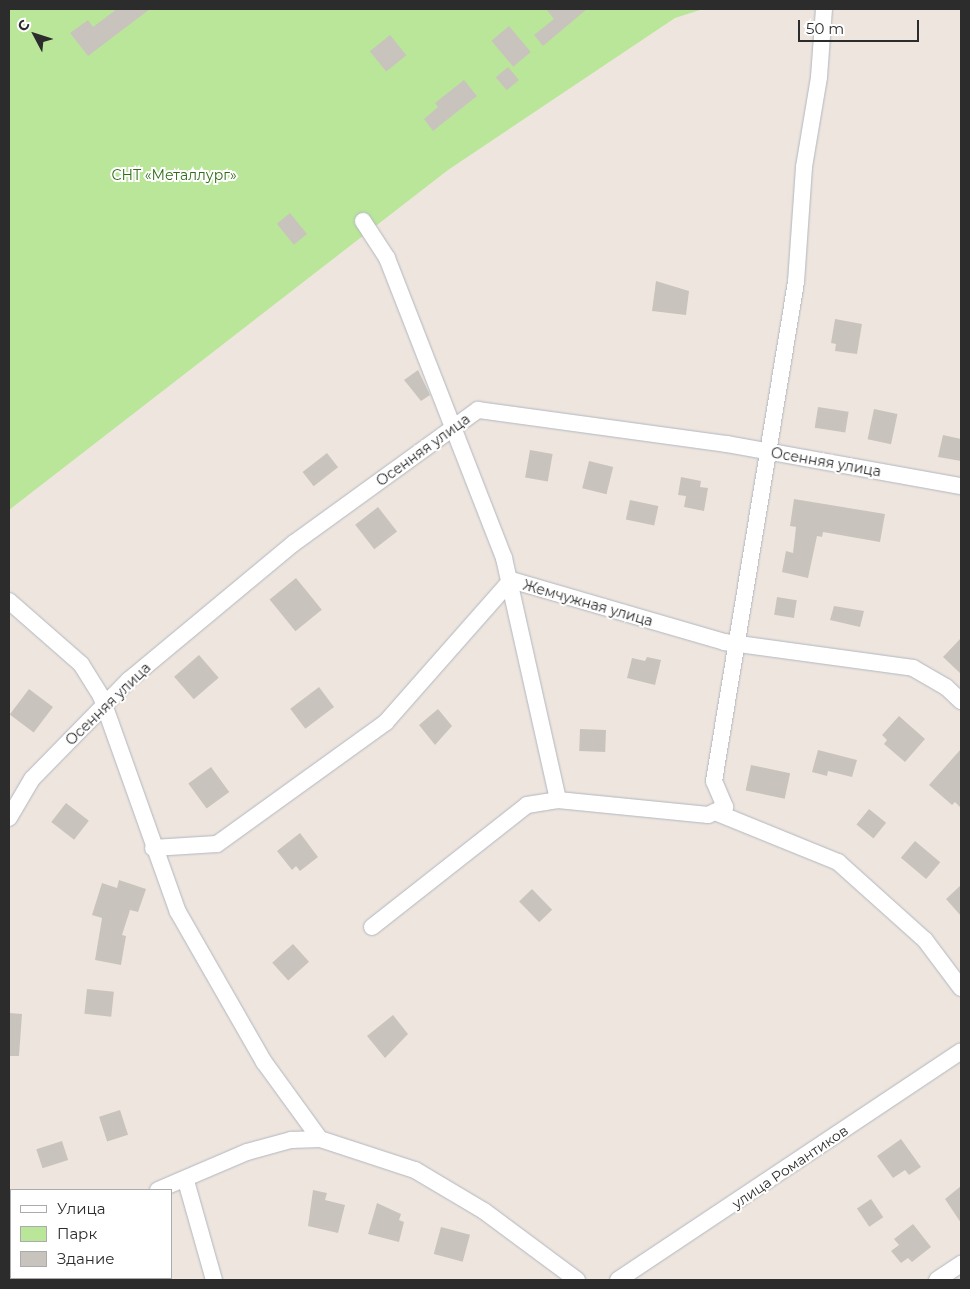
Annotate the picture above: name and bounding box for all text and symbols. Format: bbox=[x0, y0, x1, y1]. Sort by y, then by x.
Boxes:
north arrow bbox=[10, 10, 60, 60]
scale bar bbox=[800, 10, 921, 42]
text: С bbox=[13, 16, 34, 35]
text: 50 m bbox=[806, 19, 844, 38]
park label: СНТ «Металлург» bbox=[111, 167, 237, 183]
street label: Осенняя улица bbox=[373, 410, 473, 490]
street label: Осенняя улица bbox=[770, 444, 882, 480]
street label: Жемчужная улица bbox=[521, 576, 655, 630]
street label: Осенняя улица bbox=[62, 659, 154, 749]
street label: улица Романтиков bbox=[729, 1122, 851, 1212]
legend bbox=[10, 1189, 172, 1279]
text: Улица bbox=[57, 1199, 105, 1218]
text: Парк bbox=[57, 1224, 97, 1243]
text: Здание bbox=[57, 1249, 115, 1268]

